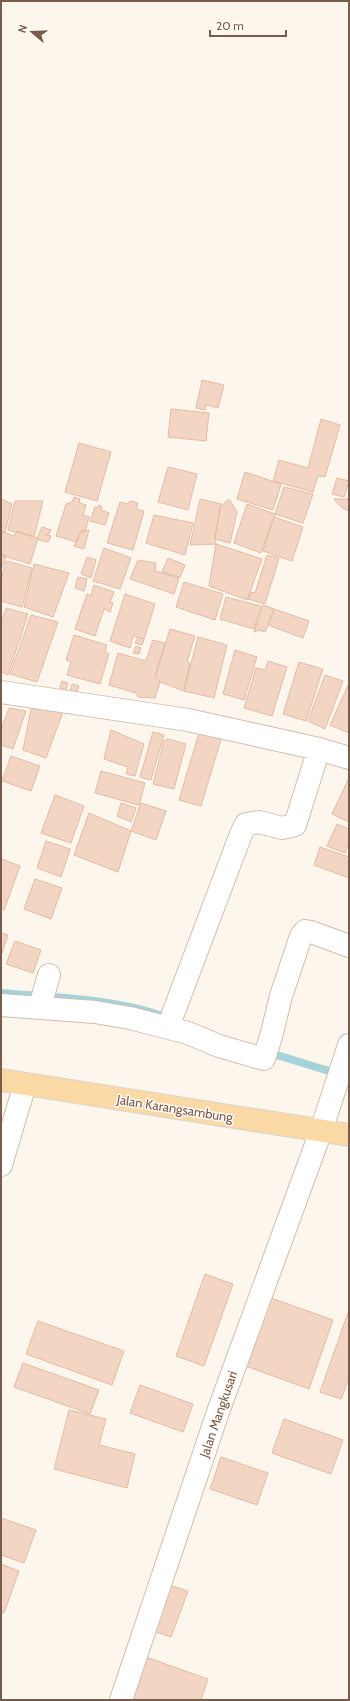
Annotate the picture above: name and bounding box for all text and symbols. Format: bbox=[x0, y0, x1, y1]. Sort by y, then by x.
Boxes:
north arrow bbox=[12, 12, 52, 52]
scale bar bbox=[210, 12, 286, 38]
text: 20 m bbox=[216, 18, 244, 33]
text: N bbox=[15, 23, 30, 35]
street label: Jalan Karangsambung bbox=[115, 1091, 235, 1125]
street label: Jalan Mangkusari bbox=[195, 1369, 240, 1460]

